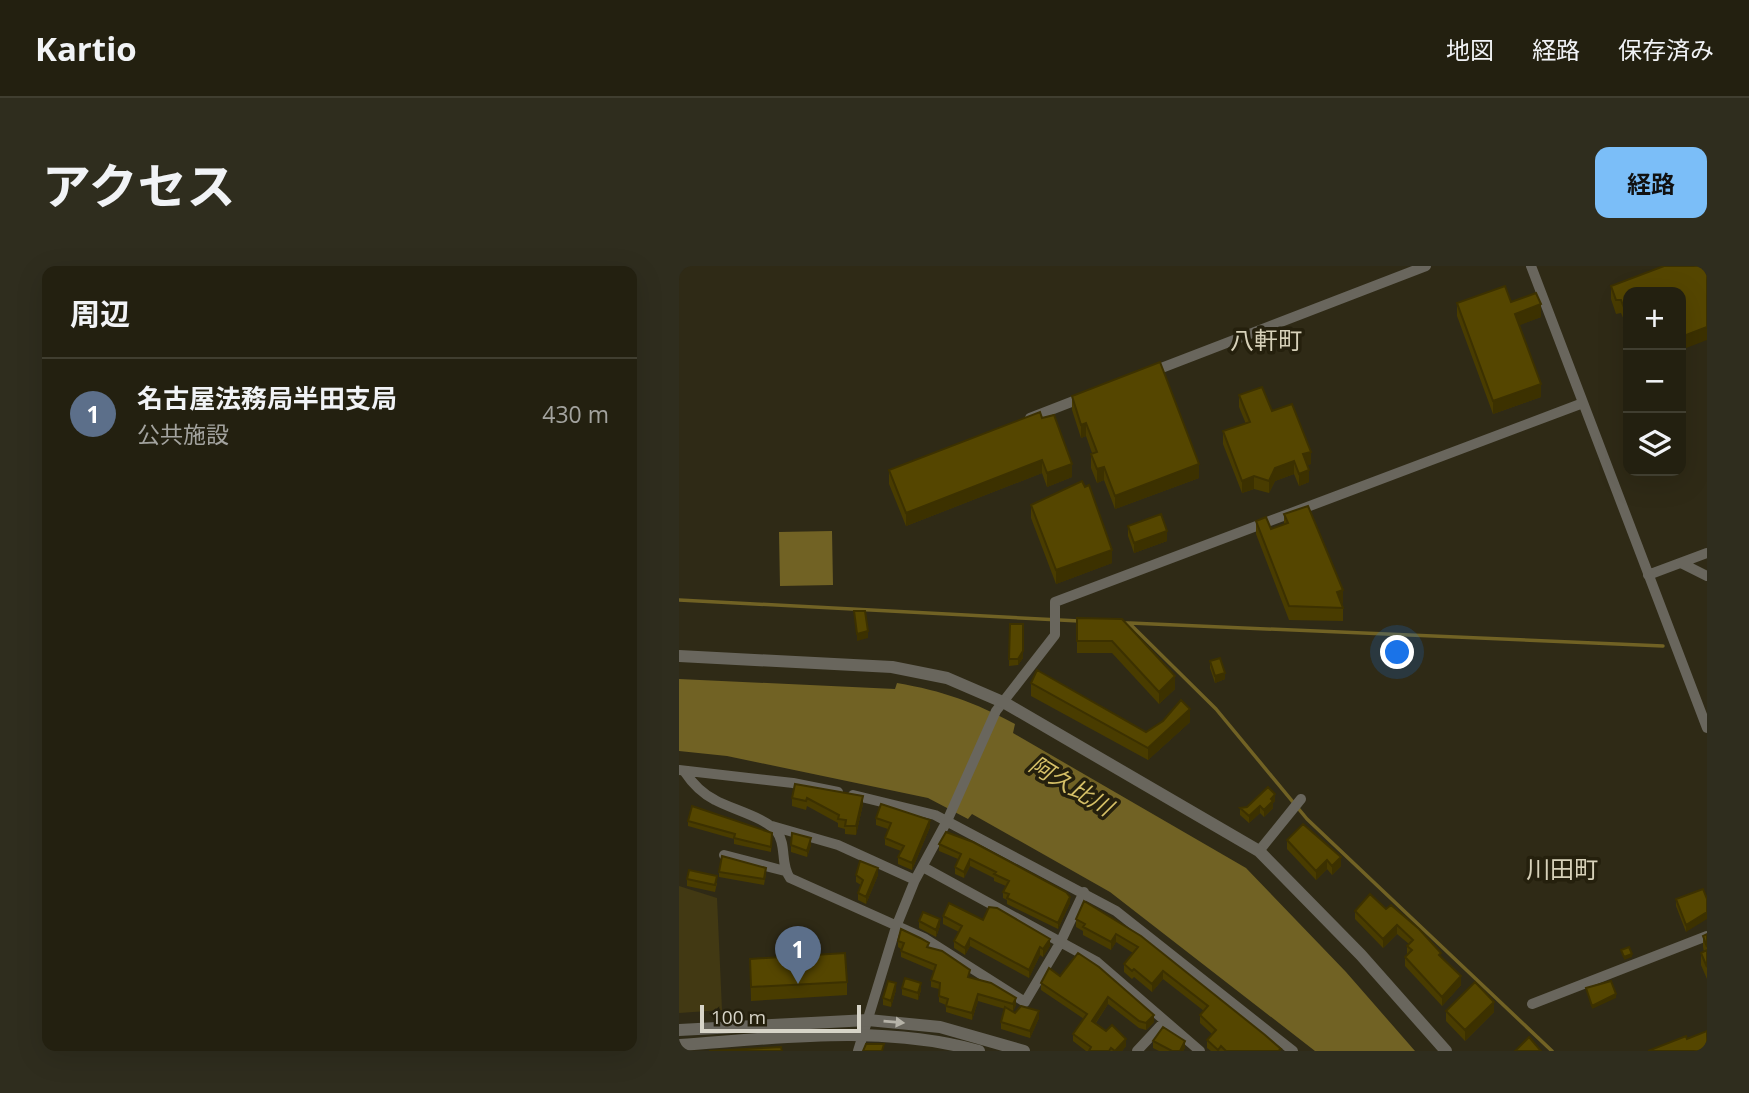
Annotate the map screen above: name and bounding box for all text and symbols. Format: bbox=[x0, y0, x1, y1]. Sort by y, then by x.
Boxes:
text: Kartio bbox=[35, 26, 137, 71]
text: 地図 bbox=[1446, 33, 1494, 66]
text: 経路 bbox=[1532, 33, 1580, 66]
text: 保存済み bbox=[1618, 33, 1714, 66]
button: 経路 bbox=[1595, 147, 1707, 218]
text: アクセス bbox=[42, 152, 236, 218]
map controls bbox=[1623, 287, 1686, 476]
button: + bbox=[1623, 287, 1686, 350]
text: 周辺 bbox=[70, 293, 130, 334]
district label: 八軒町 bbox=[1230, 323, 1302, 356]
button: − bbox=[1623, 350, 1686, 413]
text: 名古屋法務局半田支局 bbox=[137, 380, 397, 416]
text: 1 bbox=[86, 398, 100, 430]
text: 430 m bbox=[542, 398, 609, 430]
button: layers bbox=[1623, 413, 1686, 476]
text: 公共施設 bbox=[137, 418, 229, 450]
your location bbox=[1380, 635, 1414, 669]
water label: 阿久比川 bbox=[1024, 748, 1122, 824]
district label: 川田町 bbox=[1526, 852, 1598, 885]
pin: 1 bbox=[775, 926, 821, 984]
scale bar bbox=[700, 1002, 861, 1034]
text: 100 m bbox=[711, 1004, 766, 1030]
one-way arrow bbox=[883, 1017, 905, 1028]

